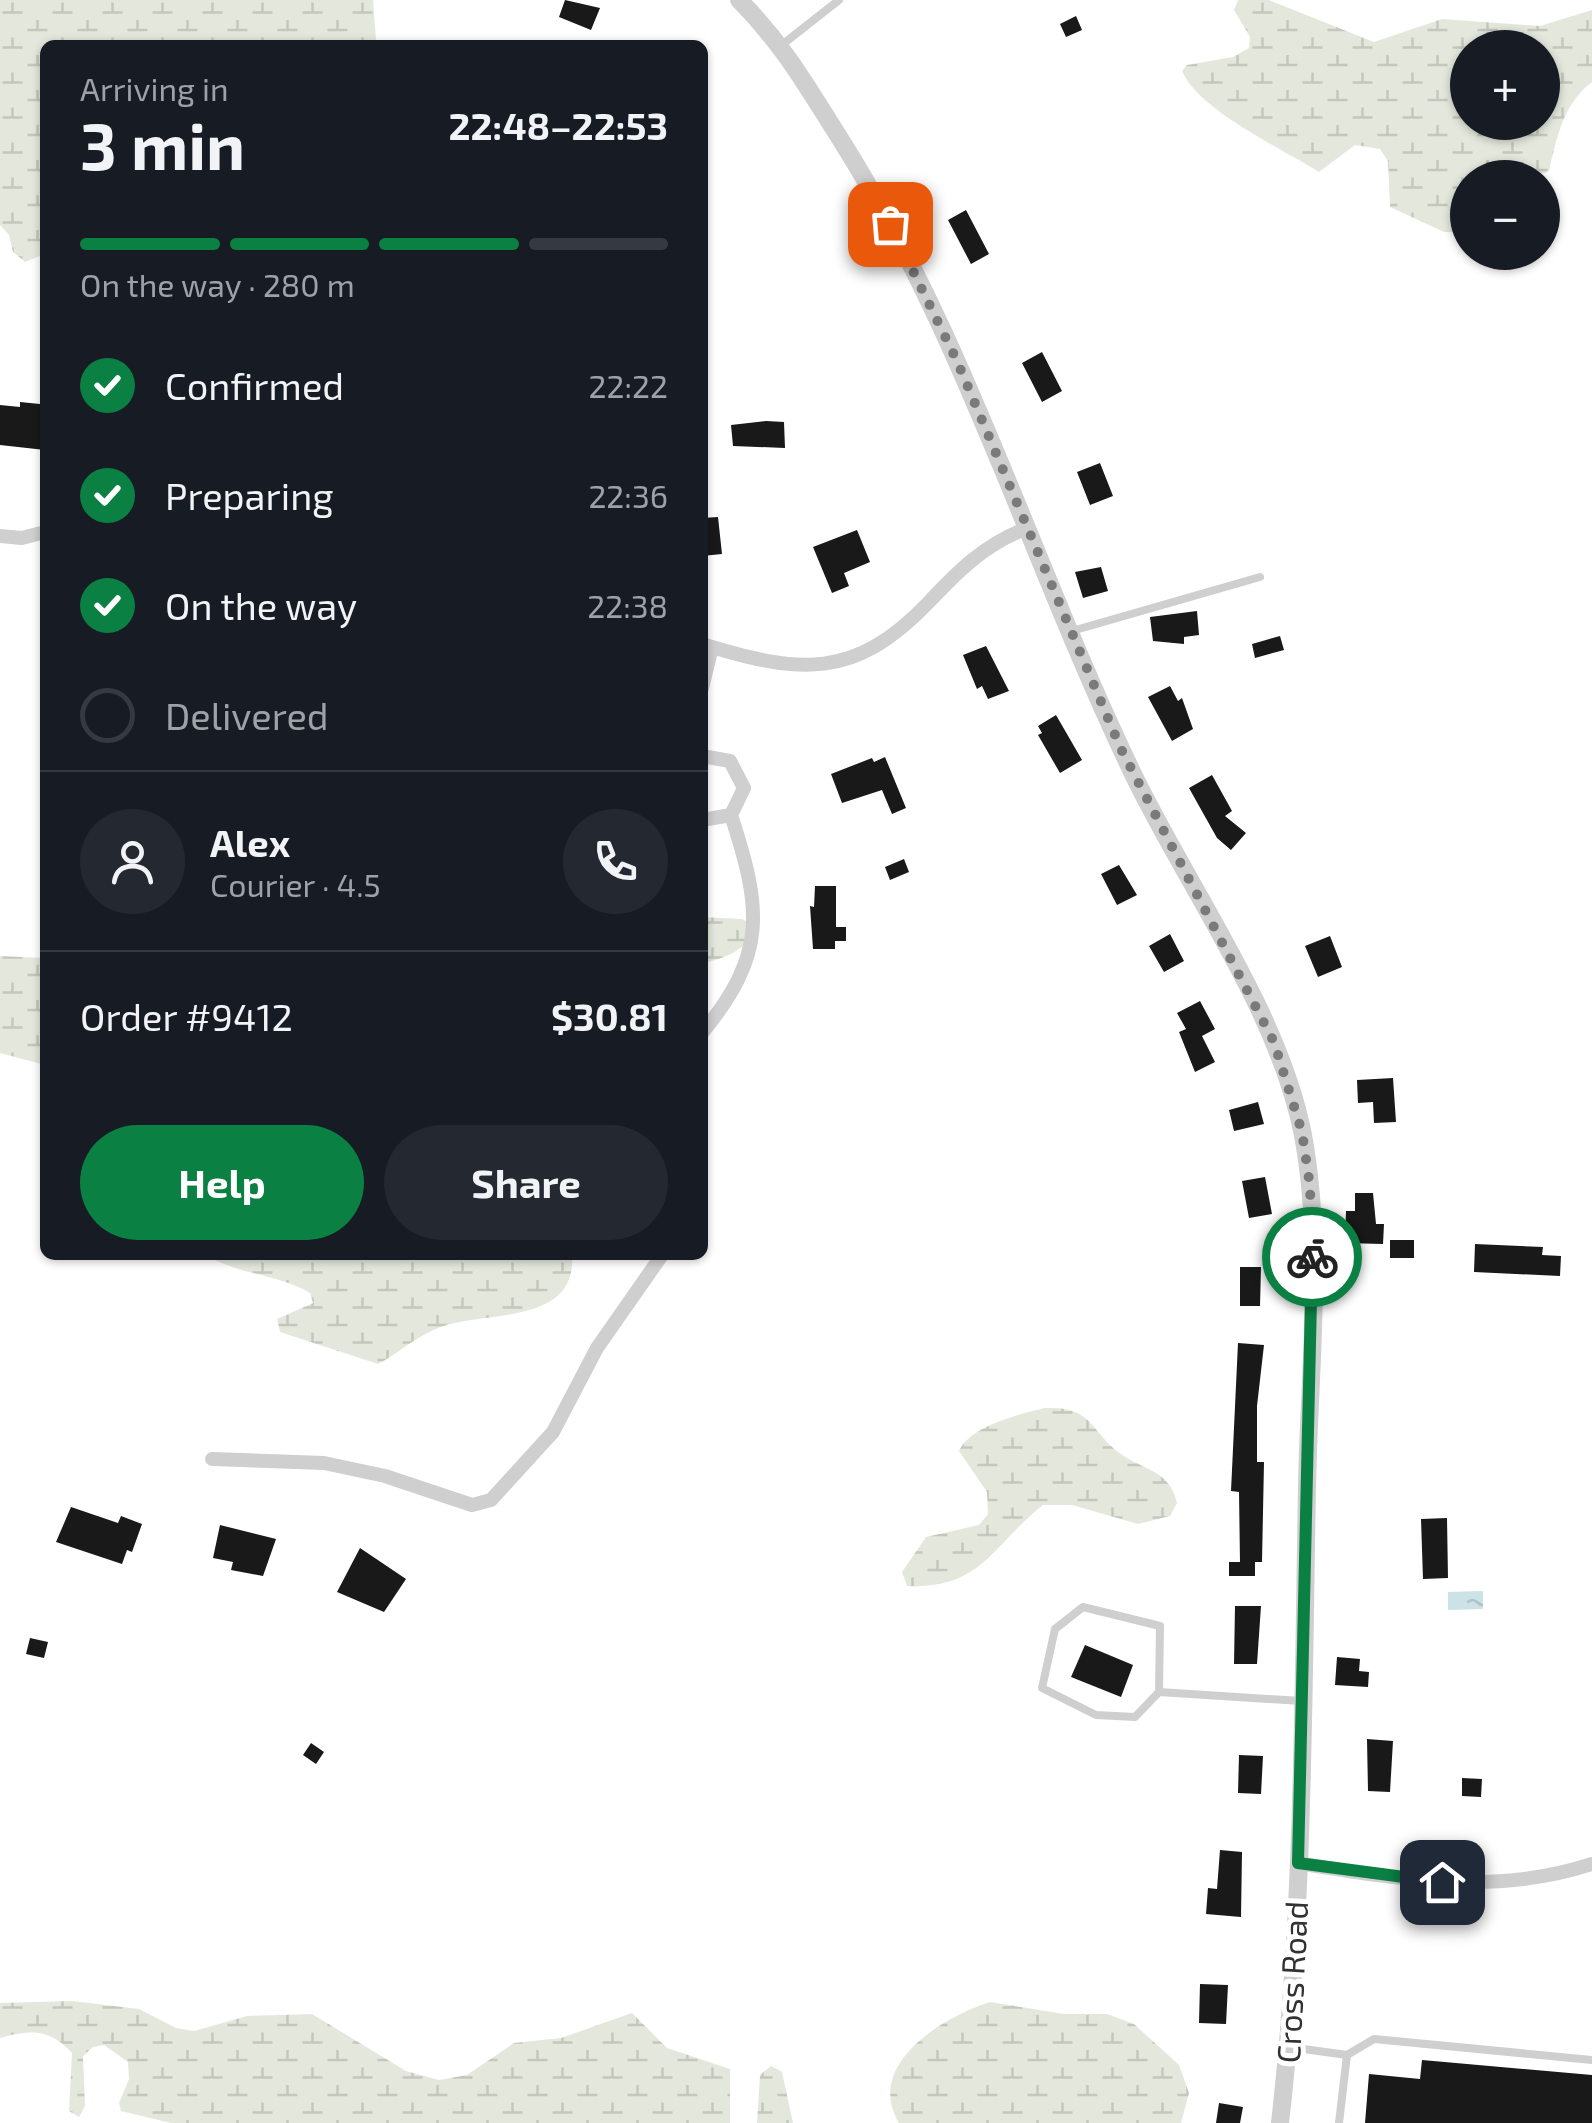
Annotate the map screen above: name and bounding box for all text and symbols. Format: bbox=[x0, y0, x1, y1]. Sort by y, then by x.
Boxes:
map controls bbox=[1450, 30, 1560, 270]
button: + bbox=[1450, 30, 1560, 140]
text: Arriving in bbox=[80, 69, 229, 107]
text: 22:48–22:53 bbox=[448, 102, 668, 148]
text: 3 min bbox=[80, 105, 245, 183]
button: − bbox=[1450, 160, 1560, 270]
pin bbox=[848, 182, 933, 267]
icon: bag bbox=[863, 197, 918, 252]
text: On the way · 280 m bbox=[80, 265, 355, 303]
icon: check bbox=[80, 358, 135, 413]
text: Confirmed bbox=[165, 362, 344, 408]
text: 22:22 bbox=[589, 366, 668, 404]
icon: check bbox=[80, 468, 135, 523]
text: Preparing bbox=[165, 472, 333, 518]
text: 22:36 bbox=[588, 476, 668, 514]
icon: check bbox=[80, 578, 135, 633]
text: On the way bbox=[165, 582, 357, 628]
text: 22:38 bbox=[587, 586, 668, 624]
text: Delivered bbox=[165, 692, 329, 738]
button: person bbox=[80, 809, 185, 914]
button: phone bbox=[563, 809, 668, 914]
text: Alex bbox=[210, 819, 290, 865]
text: Courier · 4.5 bbox=[210, 865, 381, 903]
text: Order #9412 bbox=[80, 993, 293, 1039]
text: $30.81 bbox=[551, 993, 668, 1039]
button: Help bbox=[80, 1125, 364, 1240]
button: Share bbox=[384, 1125, 668, 1240]
courier bbox=[1262, 1207, 1362, 1307]
icon: bike bbox=[1285, 1230, 1340, 1285]
pin bbox=[1400, 1840, 1485, 1925]
icon: home bbox=[1415, 1855, 1470, 1910]
street label: Cross Road bbox=[1268, 1900, 1314, 2064]

